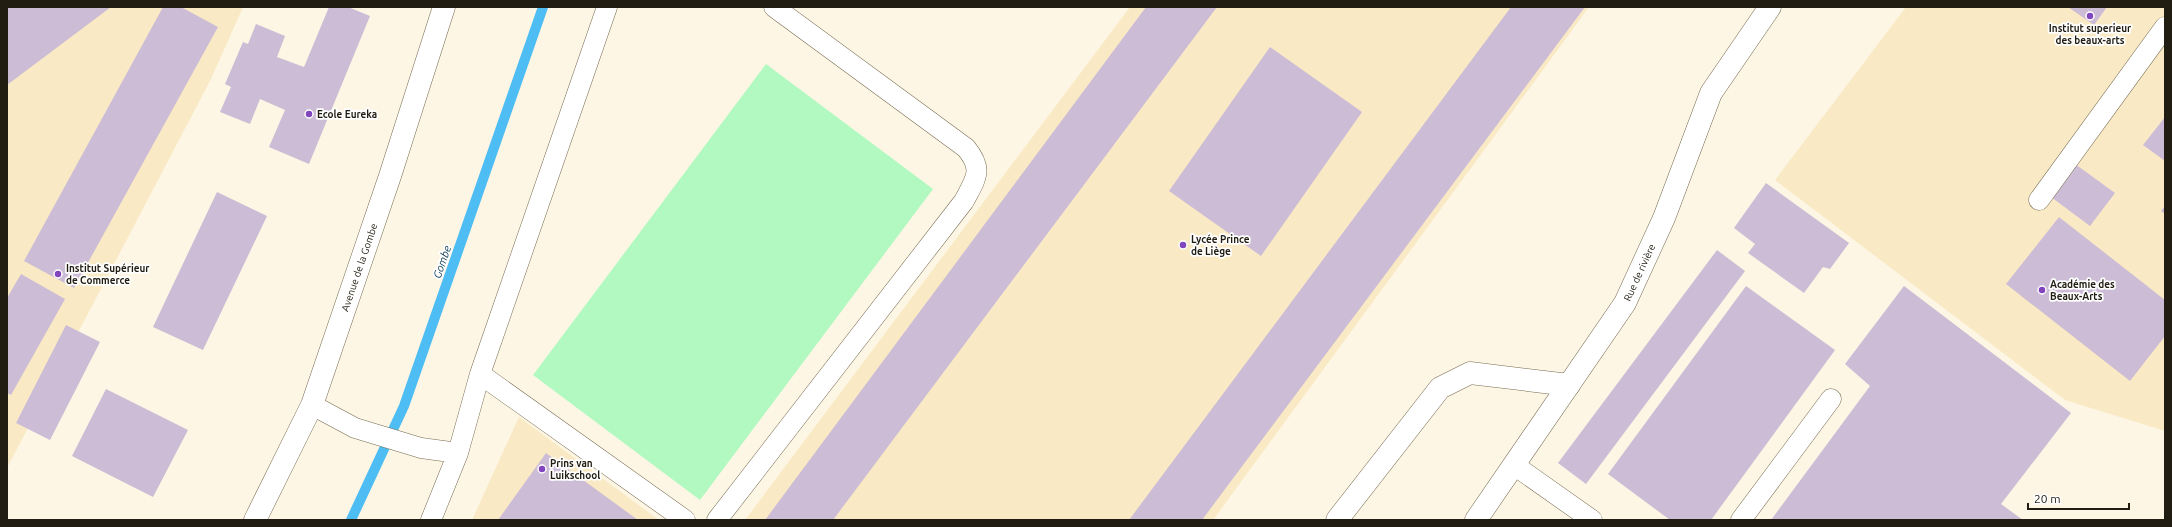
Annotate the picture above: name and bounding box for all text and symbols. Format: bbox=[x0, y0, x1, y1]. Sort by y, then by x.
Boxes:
marker: Institut superieur des beaux-arts bbox=[2085, 11, 2095, 21]
place label: Institut superieur des beaux-arts bbox=[2049, 23, 2132, 46]
marker: Ecole Eureka bbox=[304, 109, 314, 119]
place label: Ecole Eureka bbox=[317, 109, 377, 120]
street label: Avenue de la Gombe bbox=[339, 222, 379, 313]
place label: Lycée Prince de Liège bbox=[1191, 234, 1250, 257]
marker: Lycée Prince de Liège bbox=[1178, 240, 1188, 250]
street label: Rue de rivière bbox=[1621, 242, 1657, 303]
water label: Gombe bbox=[431, 244, 453, 280]
place label: Institut Supérieur de Commerce bbox=[66, 263, 150, 286]
marker: Institut Supérieur de Commerce bbox=[53, 269, 63, 279]
place label: Académie des Beaux-Arts bbox=[2050, 279, 2115, 302]
marker: Académie des Beaux-Arts bbox=[2037, 285, 2047, 295]
place label: Prins van Luikschool bbox=[550, 458, 600, 481]
marker: Prins van Luikschool bbox=[537, 464, 547, 474]
scale bar bbox=[2028, 485, 2129, 511]
text: 20 m bbox=[2034, 492, 2061, 505]

